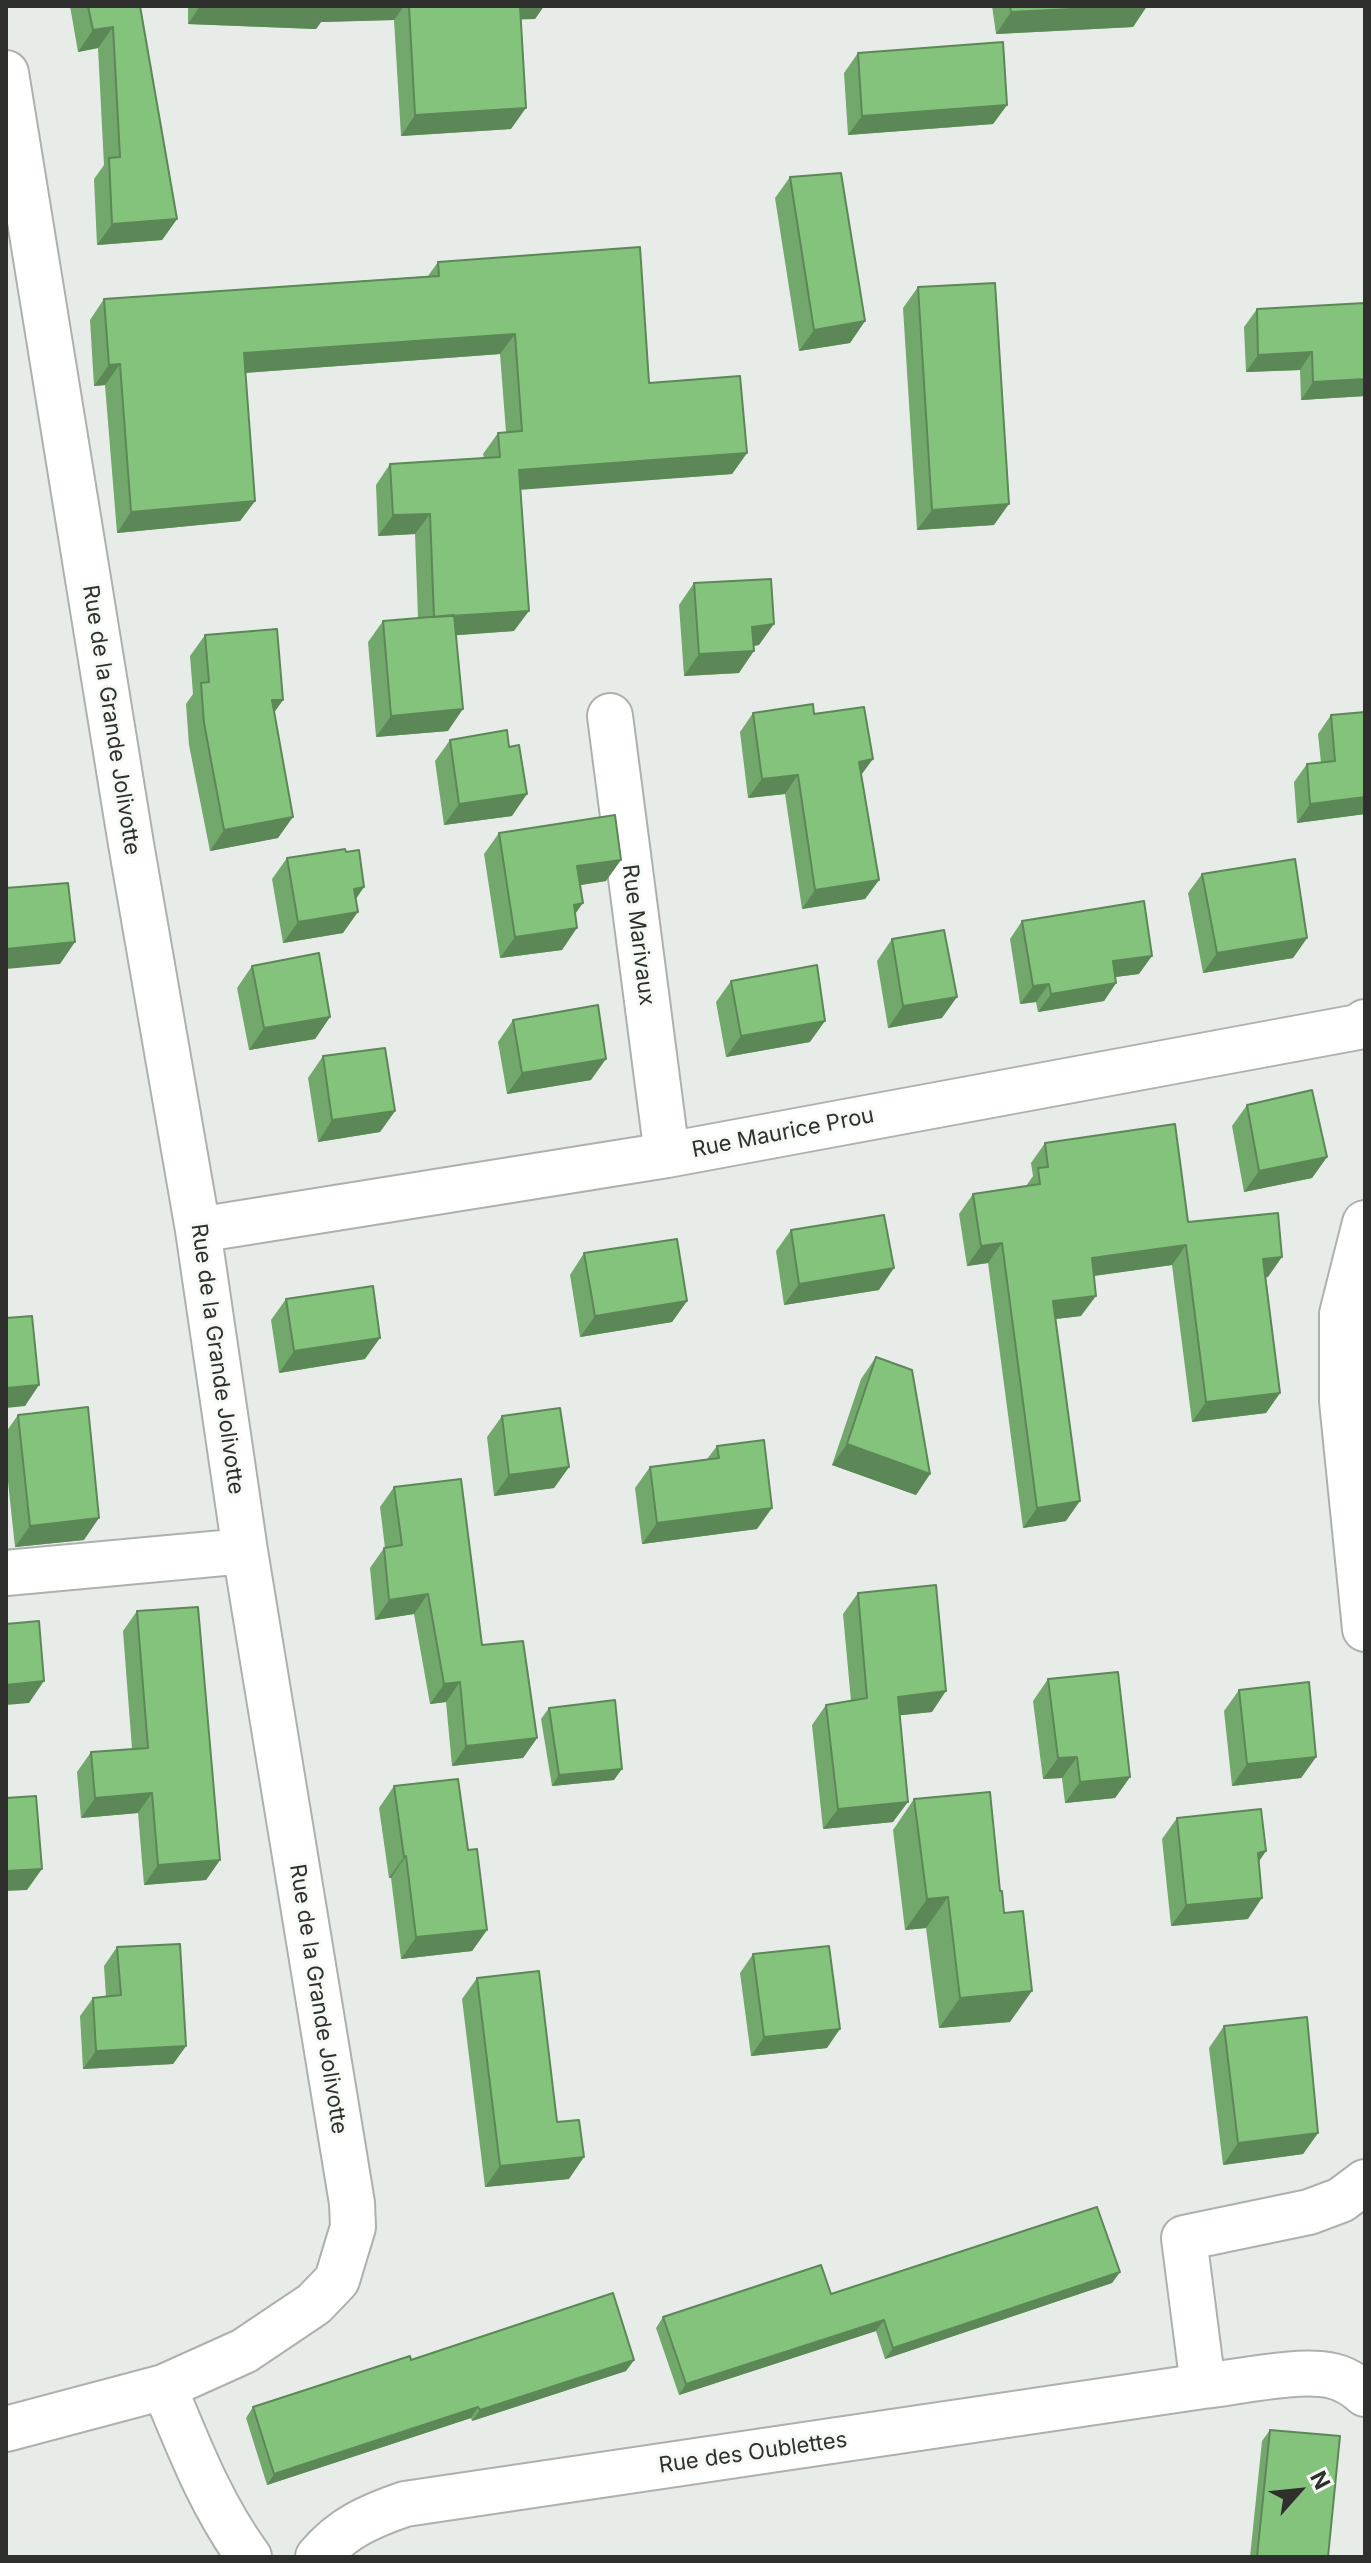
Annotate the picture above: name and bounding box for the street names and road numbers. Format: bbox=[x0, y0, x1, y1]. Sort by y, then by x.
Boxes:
street label: Rue de la Grande Jolivotte bbox=[77, 583, 145, 857]
street label: Rue Marivaux bbox=[616, 863, 660, 1007]
street label: Rue Maurice Prou bbox=[690, 1102, 876, 1164]
street label: Rue de la Grande Jolivotte bbox=[185, 1222, 249, 1496]
street label: Rue de la Grande Jolivotte bbox=[284, 1862, 352, 2136]
street label: Rue des Oublettes bbox=[657, 2427, 849, 2479]

